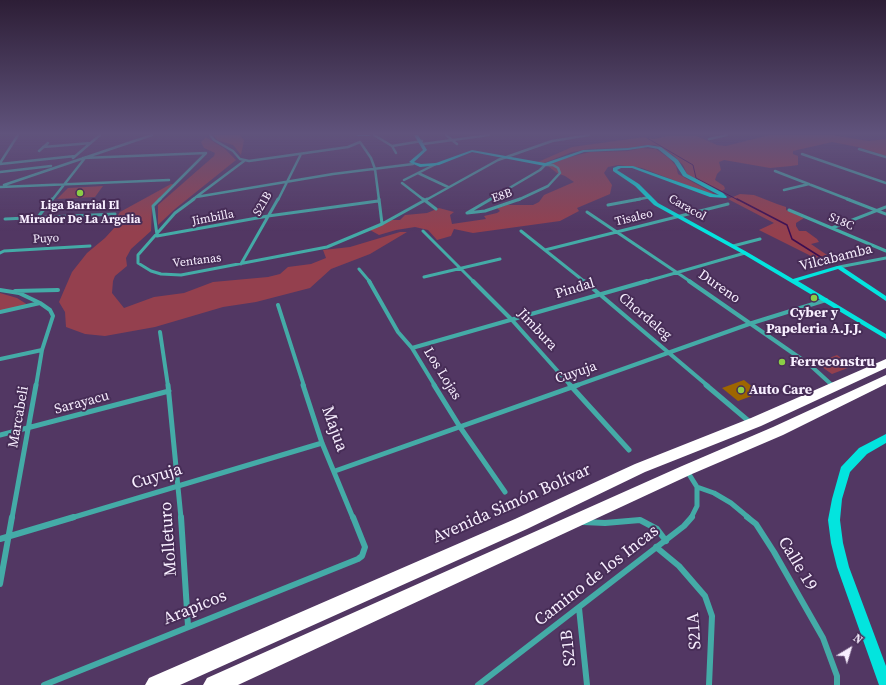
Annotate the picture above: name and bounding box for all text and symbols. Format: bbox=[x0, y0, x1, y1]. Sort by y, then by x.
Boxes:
street label: E8B bbox=[490, 186, 514, 206]
marker: Liga Barrial El Mirador De La Argelia bbox=[75, 188, 85, 198]
street label: S21B bbox=[250, 189, 276, 219]
street label: Caracol bbox=[666, 192, 708, 224]
place label: Liga Barrial El Mirador De La Argelia bbox=[19, 199, 141, 227]
street label: Tisaleo bbox=[614, 206, 654, 230]
street label: Jimbilla bbox=[191, 207, 235, 229]
street label: S18C bbox=[826, 210, 856, 234]
street label: Puyo bbox=[32, 231, 60, 247]
street label: Vilcabamba bbox=[798, 241, 874, 275]
street label: Ventanas bbox=[172, 251, 222, 271]
street label: Dureno bbox=[695, 267, 743, 307]
street label: Pindal bbox=[553, 275, 597, 303]
street label: Chordeleg bbox=[615, 290, 675, 344]
marker: Cyber y Papeleria A.J.J. bbox=[809, 293, 819, 303]
place label: Cyber y Papeleria A.J.J. bbox=[766, 305, 862, 338]
street label: Jimbura bbox=[514, 306, 560, 354]
street label: Los Lojas bbox=[419, 345, 465, 403]
place label: Ferreconstru bbox=[790, 354, 875, 370]
marker: Ferreconstru bbox=[777, 357, 787, 367]
street label: Cuyuja bbox=[553, 358, 599, 388]
place label: Auto Care bbox=[749, 382, 812, 398]
street label: Marcabeli bbox=[5, 385, 33, 449]
marker: Auto Care bbox=[736, 385, 746, 395]
street label: Sarayacu bbox=[53, 388, 111, 418]
street label: Majua bbox=[316, 403, 352, 455]
street label: Cuyuja bbox=[129, 460, 185, 494]
street label: Avenida Simón Bolívar bbox=[430, 460, 594, 548]
street label: Molleturo bbox=[156, 501, 182, 577]
street label: Camino de los Incas bbox=[531, 521, 663, 631]
street label: Calle 19 bbox=[773, 533, 821, 595]
street label: Arapicos bbox=[160, 586, 230, 630]
street label: S21A bbox=[684, 612, 706, 650]
street label: S21B bbox=[557, 629, 581, 667]
north arrow bbox=[830, 629, 870, 669]
text: N bbox=[850, 631, 865, 648]

